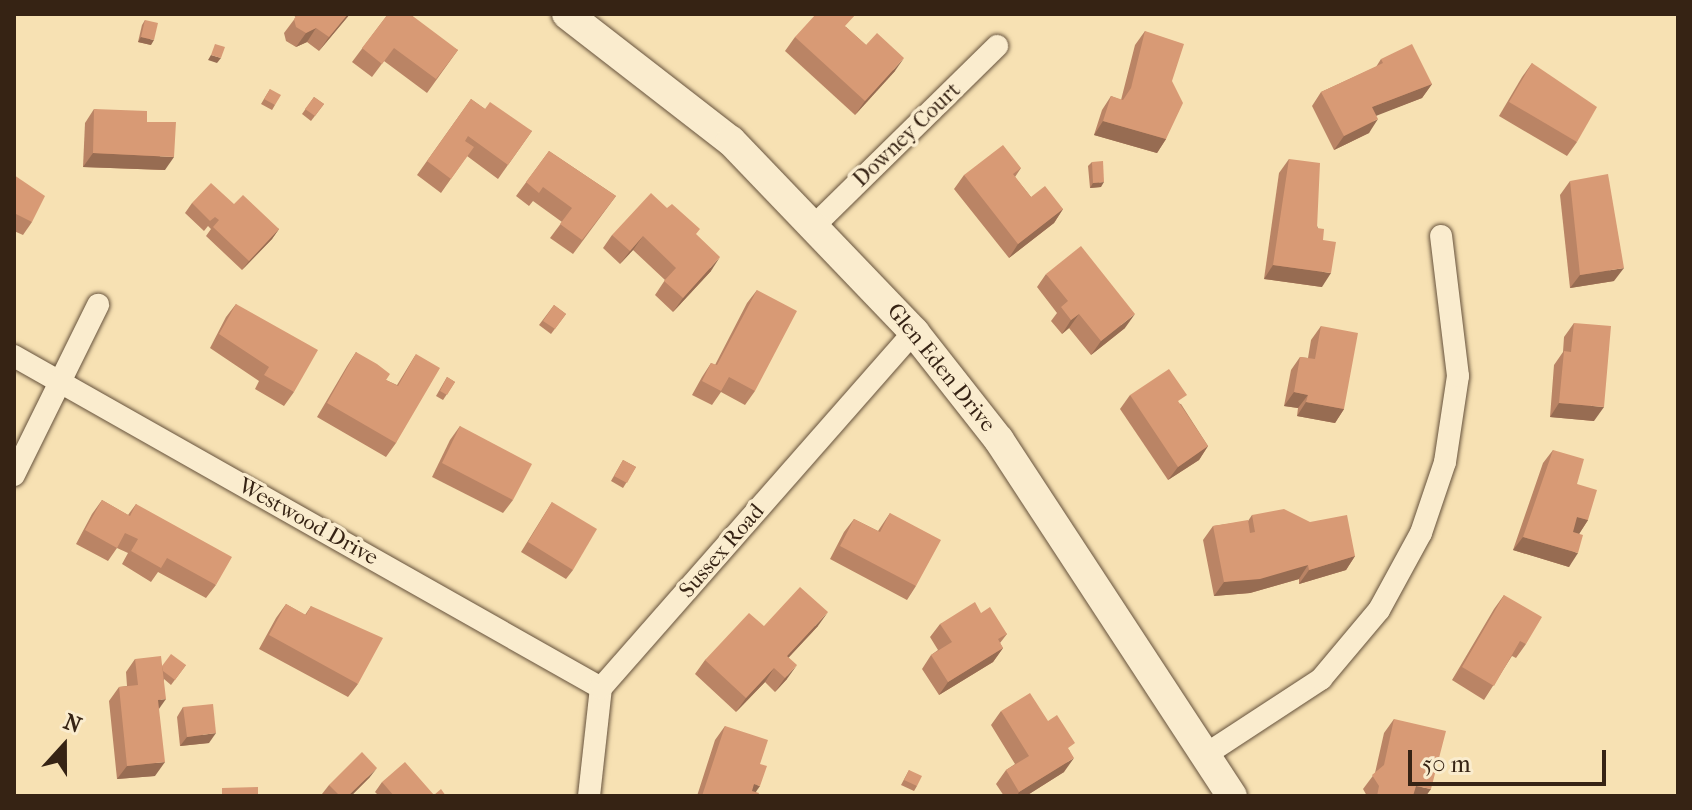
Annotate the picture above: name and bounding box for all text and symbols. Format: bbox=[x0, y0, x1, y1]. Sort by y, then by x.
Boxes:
street label: Downey Court bbox=[848, 77, 966, 193]
street label: Glen Eden Drive bbox=[881, 299, 1001, 437]
street label: Westwood Drive bbox=[234, 473, 382, 571]
street label: Sussex Road bbox=[674, 499, 770, 603]
north arrow bbox=[24, 706, 104, 786]
text: N bbox=[60, 708, 85, 739]
scale bar bbox=[1412, 734, 1610, 784]
text: 50 m bbox=[1422, 750, 1471, 778]

